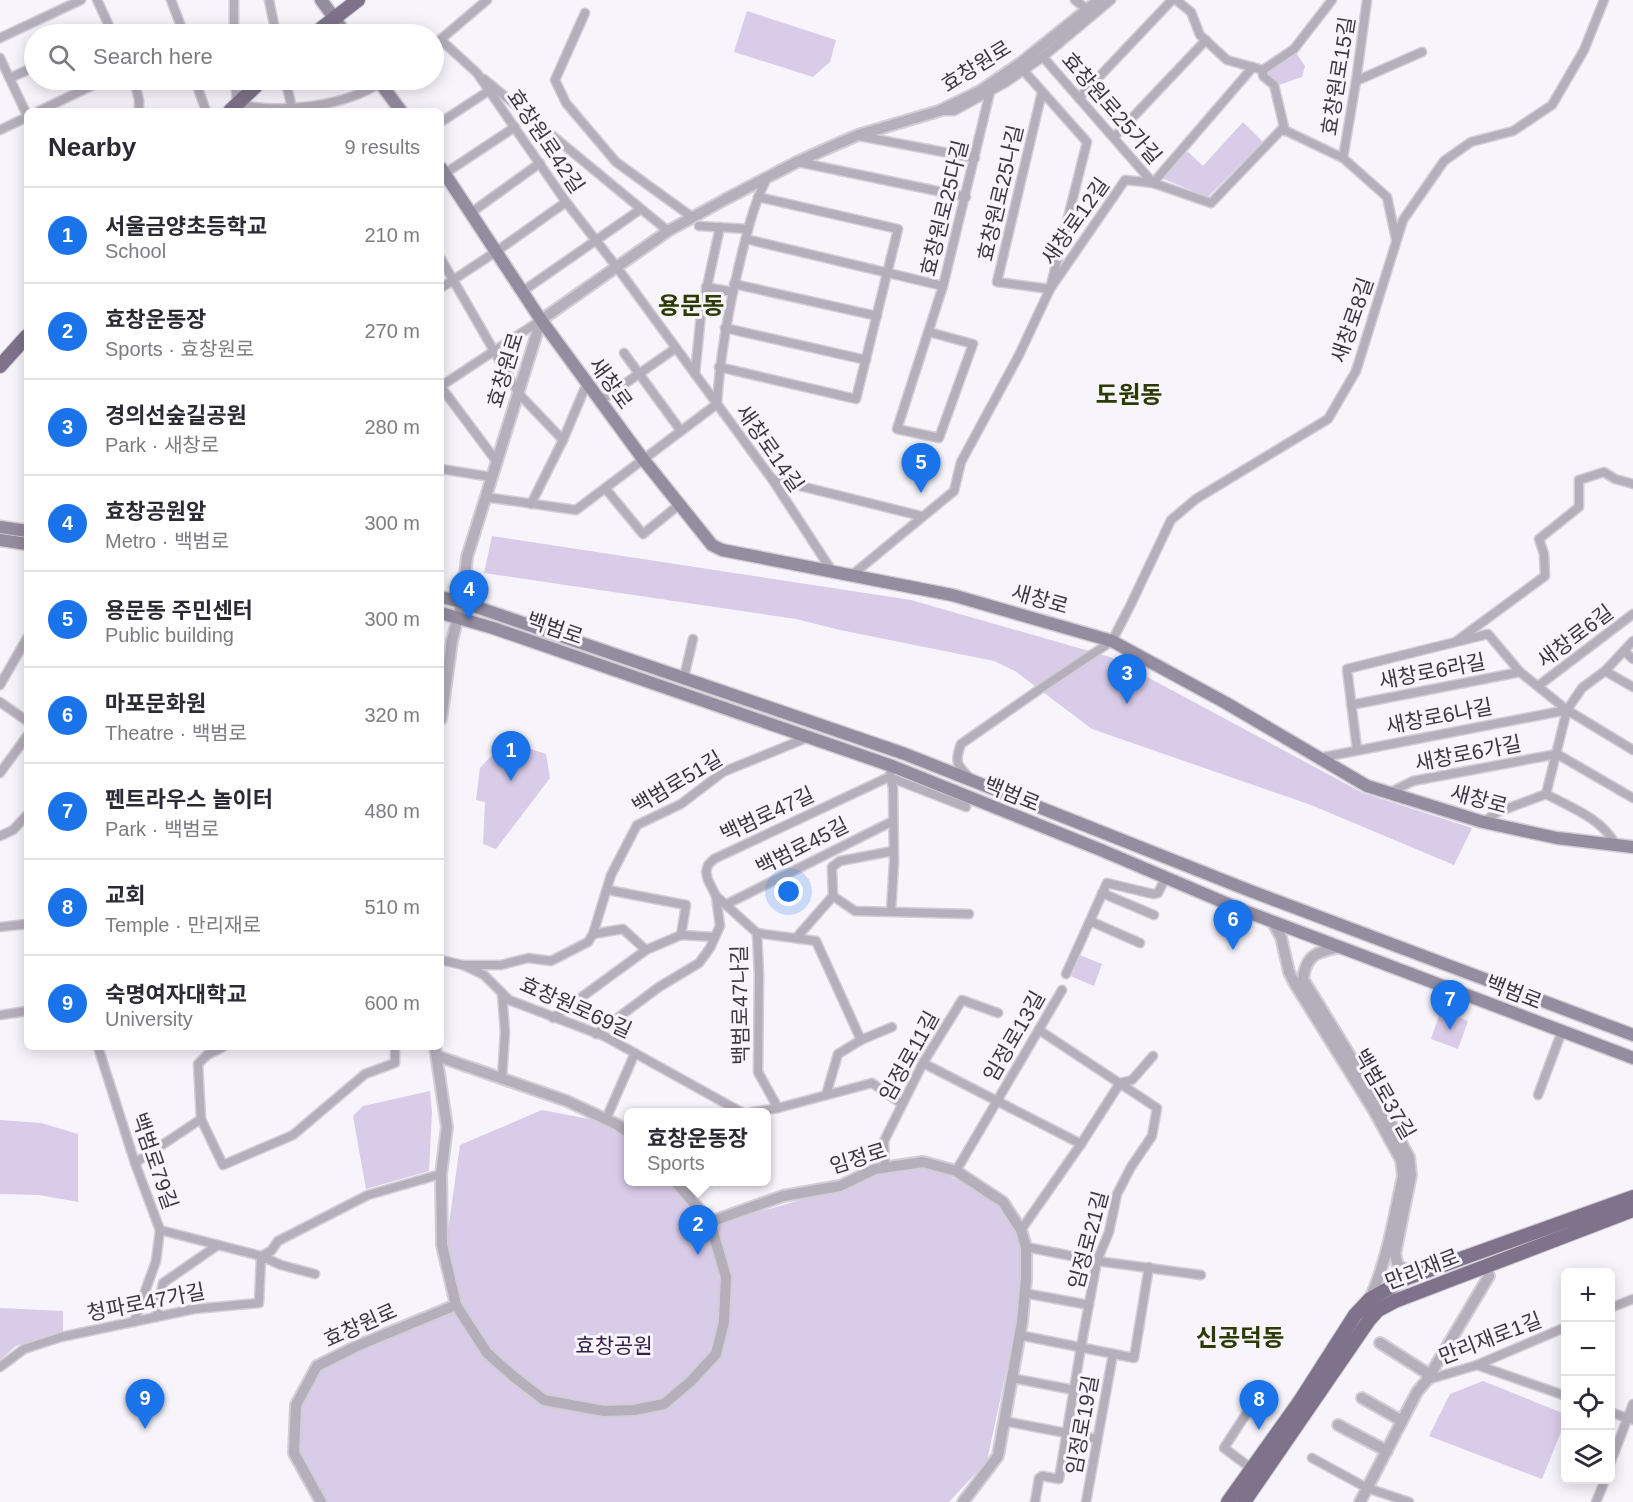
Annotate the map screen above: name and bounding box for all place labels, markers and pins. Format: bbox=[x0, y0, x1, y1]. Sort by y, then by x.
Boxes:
pin: 5 bbox=[902, 444, 940, 493]
pin: 4 bbox=[450, 570, 488, 620]
pin: 3 bbox=[1108, 654, 1146, 704]
pin: 1 bbox=[492, 732, 530, 781]
pin: 6 bbox=[1214, 900, 1252, 950]
pin: 7 bbox=[1430, 980, 1470, 1030]
pin: 2 bbox=[678, 1206, 718, 1255]
pin: 9 bbox=[126, 1380, 164, 1429]
pin: 8 bbox=[1240, 1380, 1278, 1430]

